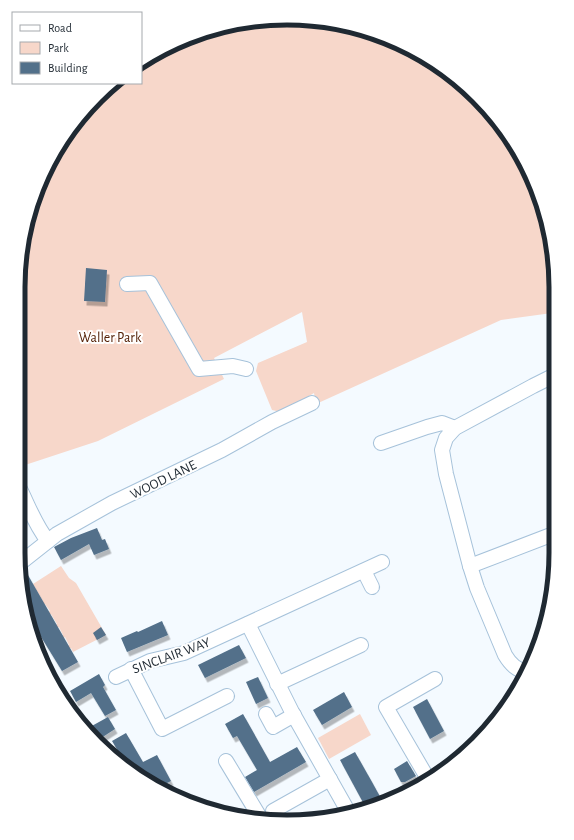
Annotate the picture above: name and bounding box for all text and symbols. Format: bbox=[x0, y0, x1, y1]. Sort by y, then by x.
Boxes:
legend bbox=[12, 12, 142, 84]
text: Road bbox=[48, 22, 72, 34]
text: Park bbox=[48, 42, 69, 54]
text: Building bbox=[48, 62, 88, 74]
park label: Waller Park bbox=[79, 331, 142, 345]
street label: WOOD LANE bbox=[128, 458, 199, 502]
street label: SINCLAIR WAY bbox=[131, 635, 213, 676]

